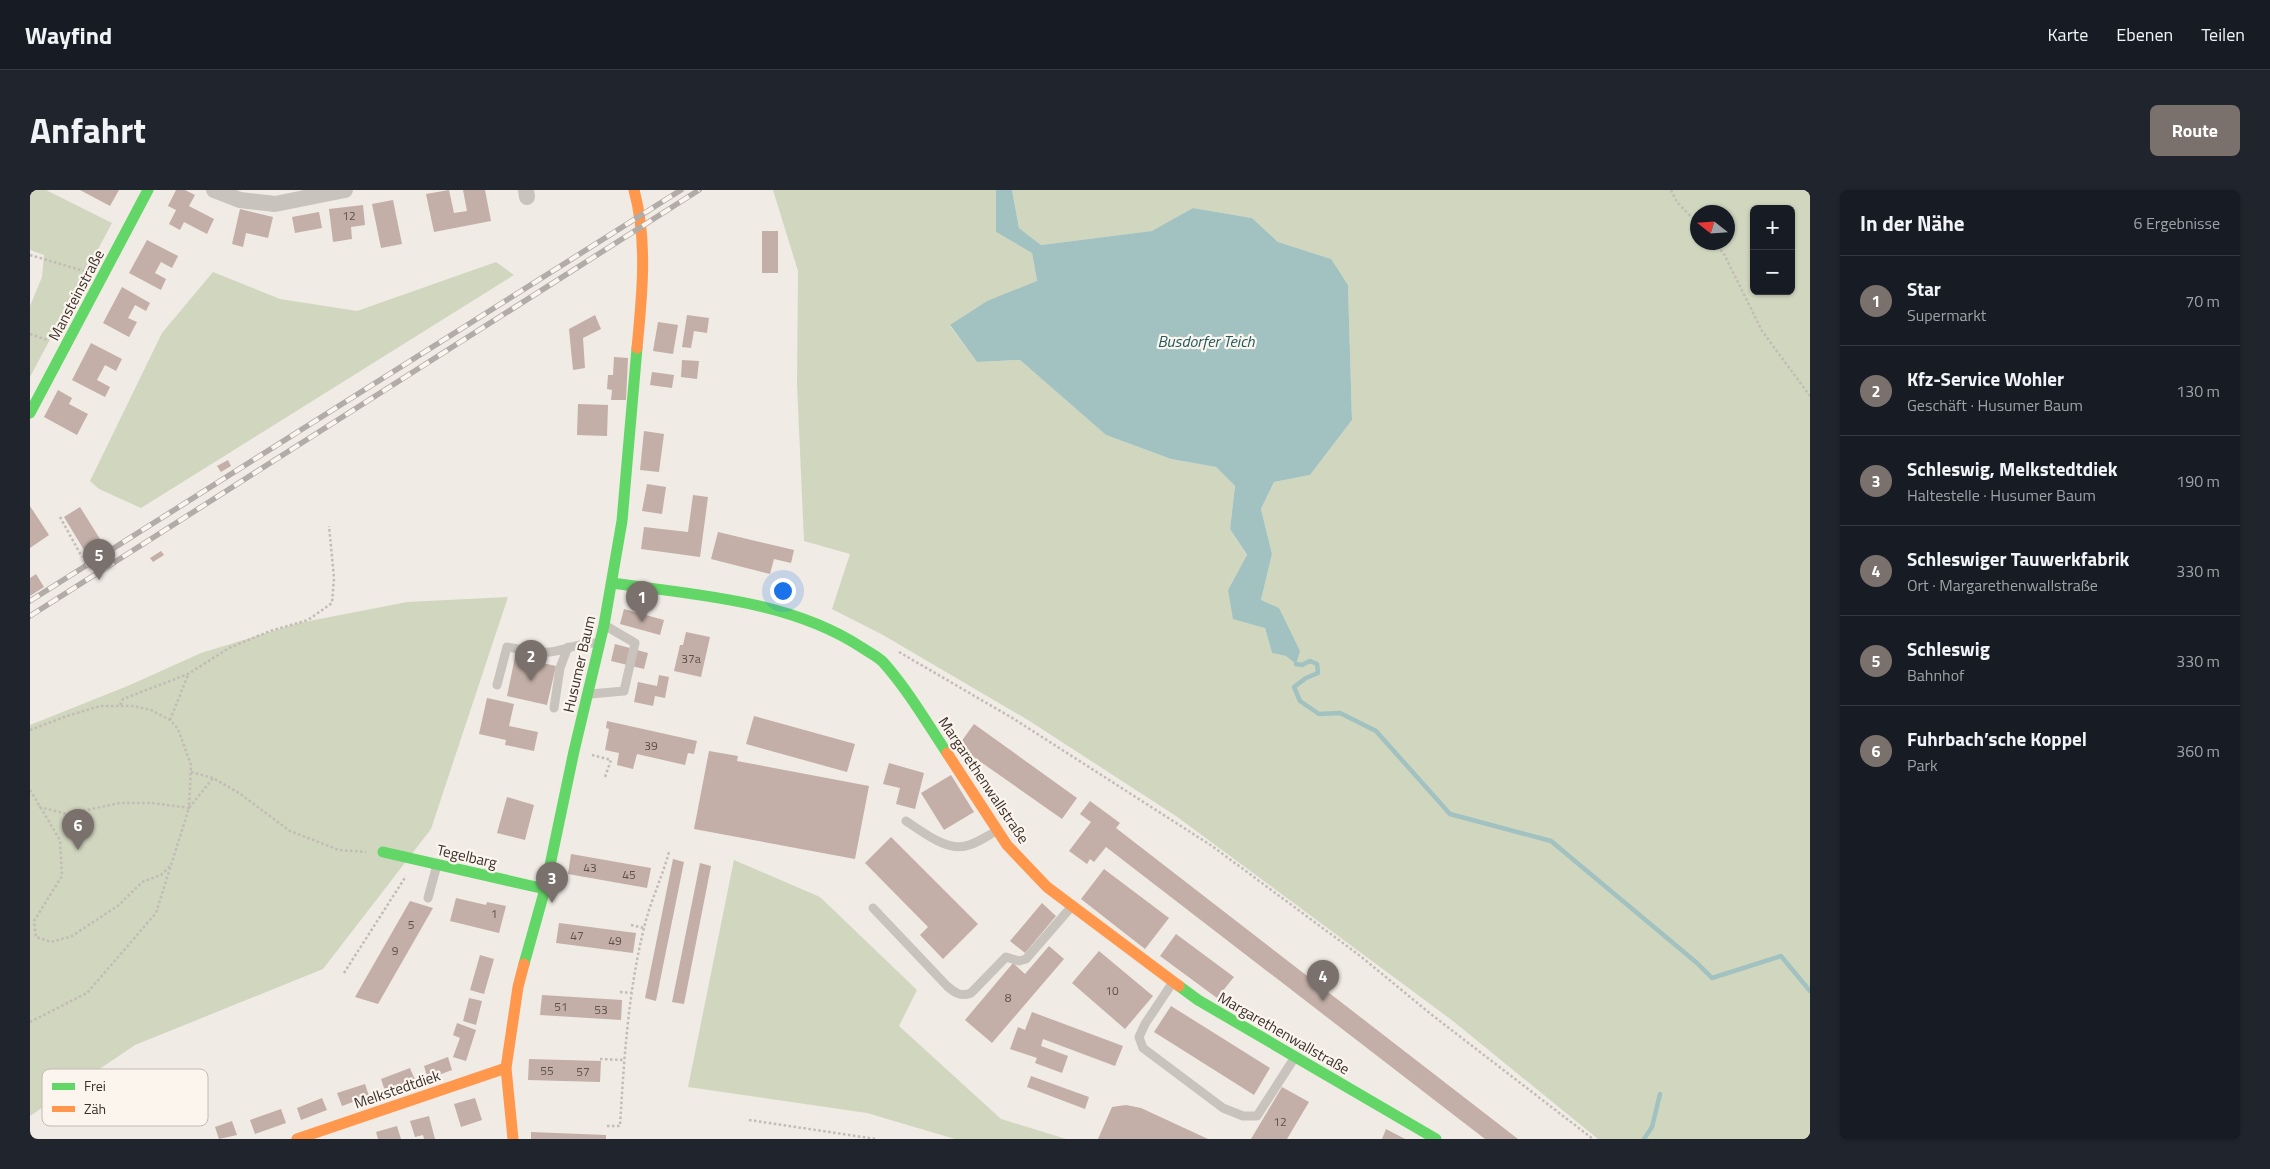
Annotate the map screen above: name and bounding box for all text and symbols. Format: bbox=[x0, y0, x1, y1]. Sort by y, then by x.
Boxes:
text: Wayfind bbox=[25, 17, 112, 53]
text: Karte bbox=[2047, 21, 2088, 48]
text: Ebenen bbox=[2116, 21, 2173, 48]
text: Teilen bbox=[2201, 21, 2245, 48]
text: Anfahrt bbox=[30, 103, 146, 157]
button: Route bbox=[2150, 105, 2240, 156]
north arrow bbox=[1690, 205, 1735, 250]
map controls bbox=[1750, 205, 1795, 295]
button: + bbox=[1750, 205, 1795, 250]
house number: 12 bbox=[342, 206, 356, 225]
text: In der Nähe bbox=[1860, 207, 1965, 239]
text: 6 Ergebnisse bbox=[2133, 211, 2220, 235]
street label: Mansteinstraße bbox=[42, 245, 110, 345]
button: − bbox=[1750, 250, 1795, 295]
text: Star bbox=[1907, 274, 1941, 303]
text: 1 bbox=[1872, 289, 1880, 313]
text: 70 m bbox=[2185, 289, 2220, 313]
text: Supermarkt bbox=[1907, 303, 1986, 327]
water label: Busdorfer Teich bbox=[1157, 329, 1256, 353]
text: Kfz-Service Wohler bbox=[1907, 364, 2064, 393]
text: 2 bbox=[1872, 379, 1880, 403]
text: 130 m bbox=[2176, 379, 2220, 403]
text: Geschäft · Husumer Baum bbox=[1907, 393, 2083, 417]
text: Schleswig, Melkstedtdiek bbox=[1907, 454, 2118, 483]
text: 3 bbox=[1872, 469, 1880, 493]
text: 190 m bbox=[2176, 469, 2220, 493]
text: Haltestelle · Husumer Baum bbox=[1907, 483, 2096, 507]
pin: 5 bbox=[83, 539, 115, 580]
text: Schleswiger Tauwerkfabrik bbox=[1907, 544, 2129, 573]
text: 4 bbox=[1872, 559, 1880, 583]
text: 330 m bbox=[2176, 559, 2220, 583]
text: Ort · Margarethenwallstraße bbox=[1907, 573, 2098, 597]
your location bbox=[770, 578, 796, 604]
pin: 1 bbox=[626, 581, 658, 622]
street label: Husumer Baum bbox=[557, 613, 601, 715]
text: Schleswig bbox=[1907, 634, 1990, 663]
pin: 2 bbox=[515, 640, 547, 681]
house number: 37a bbox=[681, 649, 701, 668]
text: 5 bbox=[1872, 649, 1880, 673]
text: 330 m bbox=[2176, 649, 2220, 673]
text: Bahnhof bbox=[1907, 663, 1964, 687]
street label: Margarethenwallstraße bbox=[933, 712, 1035, 848]
text: Fuhrbach’sche Koppel bbox=[1907, 724, 2087, 753]
house number: 39 bbox=[644, 736, 658, 755]
text: 6 bbox=[1872, 739, 1880, 763]
text: 360 m bbox=[2176, 739, 2220, 763]
text: Park bbox=[1907, 753, 1938, 777]
pin: 6 bbox=[62, 809, 94, 850]
street label: Tegelbarg bbox=[435, 838, 500, 874]
house number: 43 bbox=[583, 858, 597, 877]
pin: 3 bbox=[536, 862, 568, 903]
house number: 45 bbox=[622, 865, 636, 884]
house number: 1 bbox=[491, 904, 497, 923]
house number: 5 bbox=[408, 915, 415, 934]
house number: 47 bbox=[570, 926, 584, 945]
house number: 49 bbox=[608, 931, 622, 950]
house number: 9 bbox=[392, 941, 399, 960]
pin: 4 bbox=[1307, 960, 1339, 1001]
house number: 10 bbox=[1105, 981, 1119, 1000]
street label: Margarethenwallstraße bbox=[1214, 986, 1354, 1080]
house number: 8 bbox=[1005, 988, 1012, 1007]
house number: 51 bbox=[554, 997, 568, 1016]
house number: 53 bbox=[594, 1000, 608, 1019]
house number: 55 bbox=[540, 1061, 554, 1080]
house number: 57 bbox=[576, 1062, 590, 1081]
street label: Melkstedtdiek bbox=[351, 1064, 443, 1114]
legend bbox=[42, 1069, 208, 1126]
text: Frei bbox=[84, 1075, 106, 1096]
text: Zäh bbox=[84, 1098, 106, 1119]
house number: 12 bbox=[1273, 1112, 1287, 1131]

